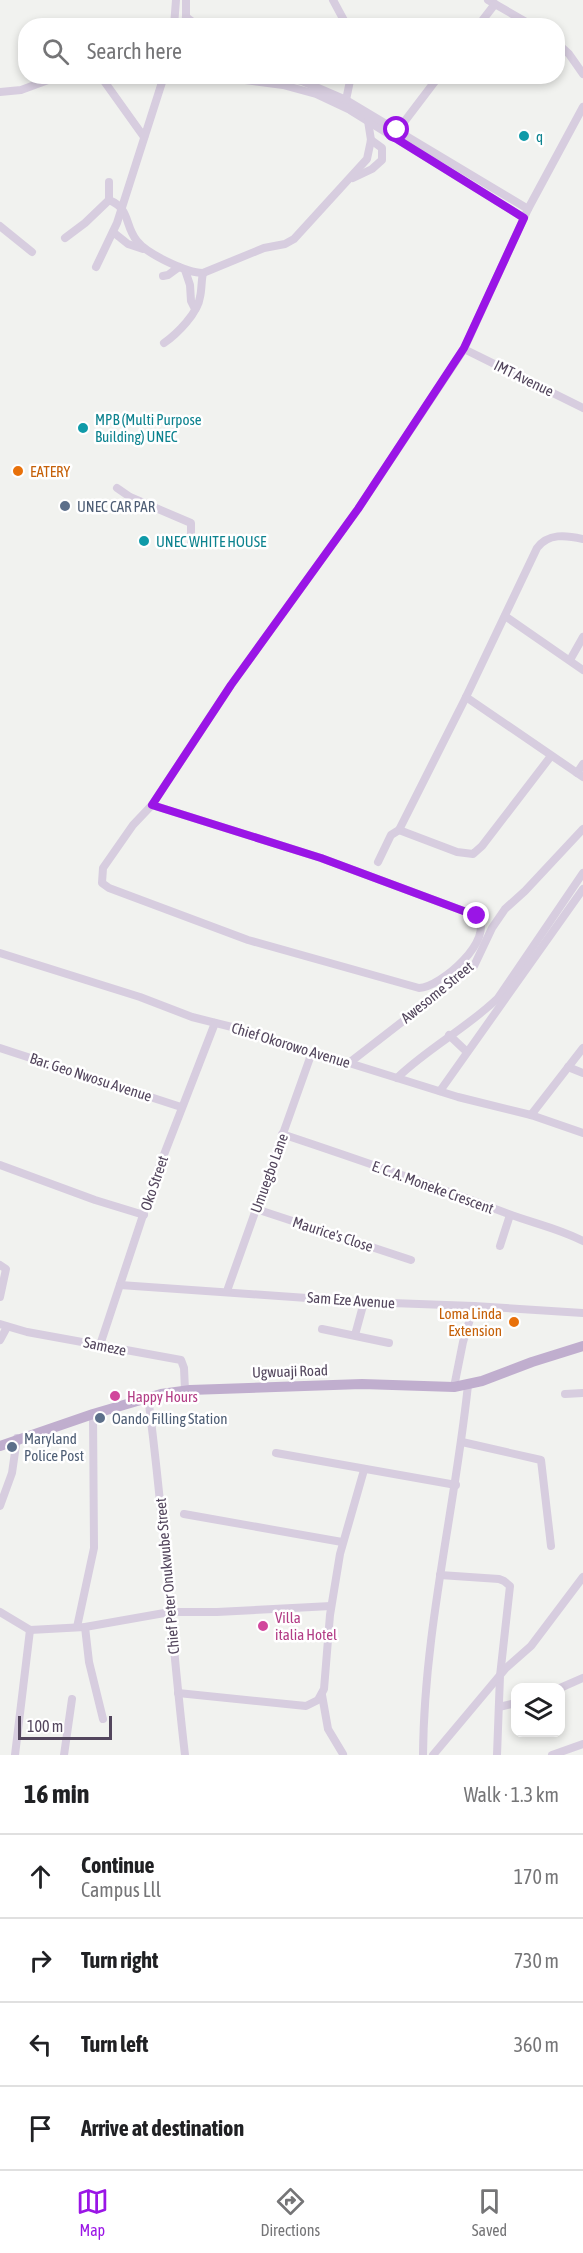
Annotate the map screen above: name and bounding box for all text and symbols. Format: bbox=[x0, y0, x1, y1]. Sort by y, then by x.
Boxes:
search box bbox=[18, 18, 565, 84]
icon: search bbox=[39, 35, 72, 68]
text: Search here bbox=[87, 38, 182, 64]
route start bbox=[383, 116, 409, 142]
place label: q bbox=[536, 128, 543, 145]
marker: q bbox=[517, 129, 531, 143]
street label: IMT Avenue bbox=[491, 356, 557, 400]
place label: MPB (Multi Purpose Building) UNEC bbox=[95, 411, 202, 445]
marker: MPB (Multi Purpose Building) UNEC bbox=[76, 421, 90, 435]
place label: EATERY bbox=[30, 463, 70, 480]
marker: EATERY bbox=[11, 464, 25, 478]
place label: UNEC CAR PAR bbox=[77, 498, 156, 515]
marker: UNEC CAR PAR bbox=[58, 499, 72, 513]
place label: UNEC WHITE HOUSE bbox=[156, 533, 267, 550]
marker: UNEC WHITE HOUSE bbox=[137, 534, 151, 548]
route end bbox=[463, 902, 489, 928]
street label: Awesome Street bbox=[397, 958, 477, 1026]
street label: Chief Okorowo Avenue bbox=[230, 1019, 353, 1071]
street label: Bar. Geo Nwosu Avenue bbox=[28, 1049, 154, 1105]
street label: Umuegbo Lane bbox=[247, 1131, 291, 1215]
street label: Oko Street bbox=[137, 1153, 171, 1213]
street label: E. C. A. Moneke Crescent bbox=[370, 1157, 496, 1217]
street label: Maurice's Close bbox=[291, 1213, 376, 1255]
street label: Sam Eze Avenue bbox=[306, 1288, 396, 1312]
place label: Loma Linda Extension bbox=[439, 1305, 502, 1339]
marker: Loma Linda Extension bbox=[507, 1315, 521, 1329]
street label: Sameze bbox=[82, 1333, 128, 1359]
street label: Ugwuaji Road bbox=[252, 1361, 328, 1381]
place label: Happy Hours bbox=[127, 1388, 198, 1405]
marker: Happy Hours bbox=[108, 1389, 122, 1403]
place label: Oando Filling Station bbox=[112, 1410, 228, 1427]
marker: Oando Filling Station bbox=[93, 1411, 107, 1425]
place label: Maryland Police Post bbox=[24, 1430, 84, 1464]
marker: Maryland Police Post bbox=[5, 1440, 19, 1454]
street label: Chief Peter Onukwube Street bbox=[152, 1497, 182, 1655]
place label: Villa italia Hotel bbox=[275, 1609, 337, 1643]
marker: Villa italia Hotel bbox=[256, 1619, 270, 1633]
map controls bbox=[511, 1683, 565, 1737]
button: layers bbox=[511, 1683, 565, 1737]
scale bar bbox=[18, 1713, 112, 1740]
text: 100 m bbox=[27, 1717, 63, 1735]
text: 16 min bbox=[24, 1779, 89, 1809]
text: Walk · 1.3 km bbox=[464, 1783, 559, 1806]
text: Continue bbox=[81, 1852, 155, 1878]
icon: ahead bbox=[24, 1860, 57, 1893]
text: 170 m bbox=[514, 1865, 559, 1888]
text: Campus Lll bbox=[81, 1878, 161, 1901]
icon: right bbox=[24, 1944, 57, 1977]
text: Turn right bbox=[81, 1947, 158, 1973]
text: 730 m bbox=[514, 1949, 559, 1972]
icon: left bbox=[24, 2028, 57, 2061]
text: Turn left bbox=[81, 2031, 148, 2057]
text: 360 m bbox=[514, 2033, 559, 2056]
icon: arrive bbox=[24, 2112, 57, 2145]
text: Arrive at destination bbox=[81, 2115, 244, 2141]
tab: Map bbox=[76, 2185, 109, 2239]
tab: Directions bbox=[260, 2185, 320, 2239]
tab: Saved bbox=[472, 2185, 507, 2239]

